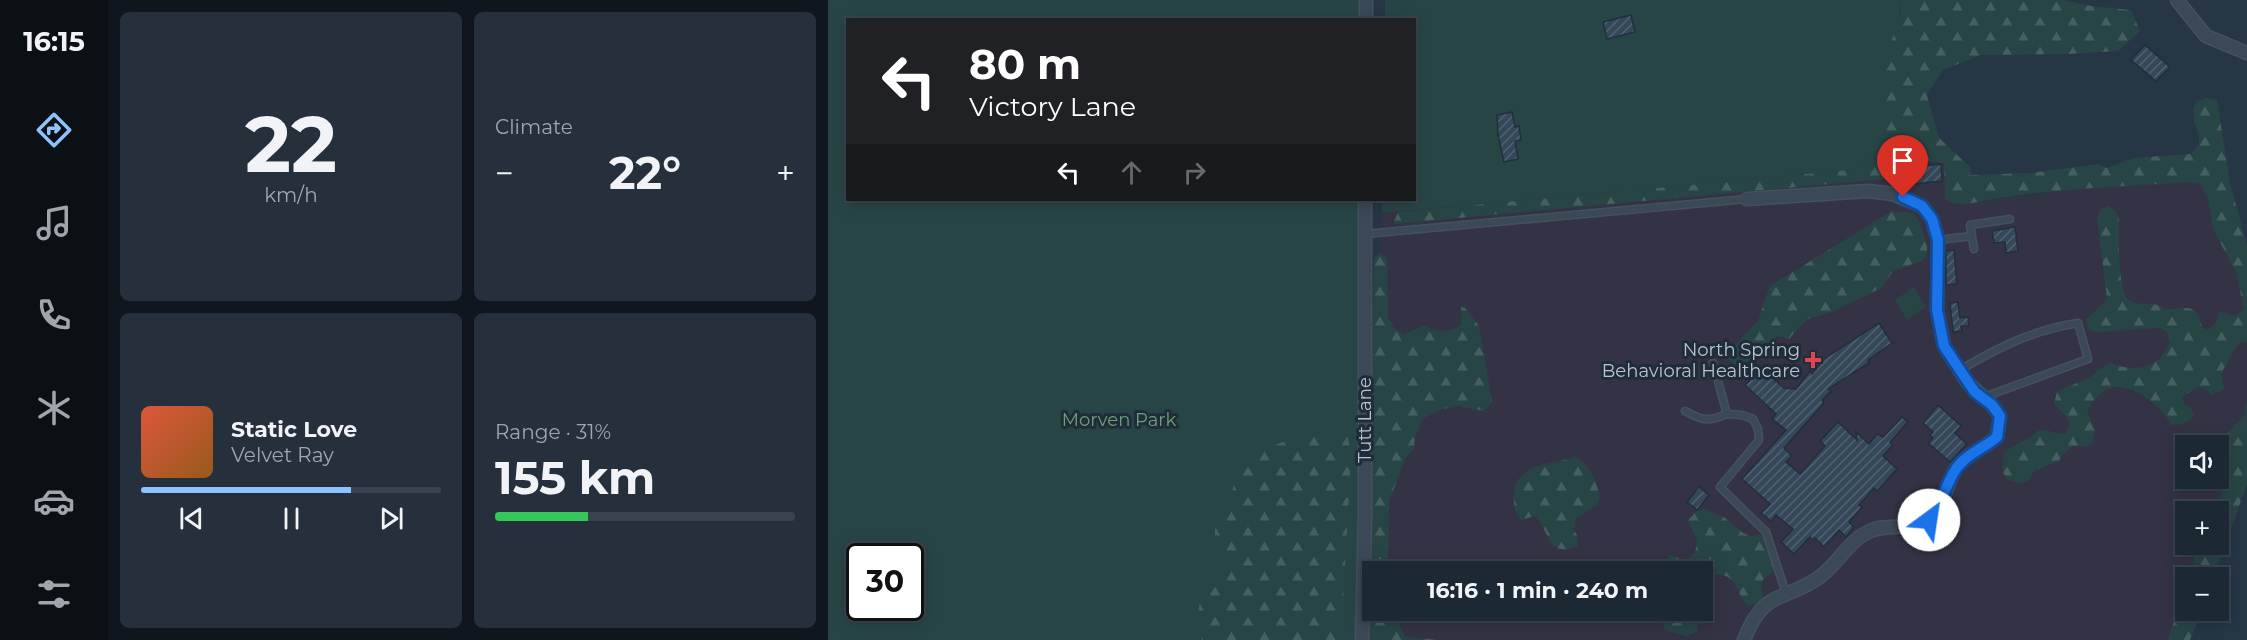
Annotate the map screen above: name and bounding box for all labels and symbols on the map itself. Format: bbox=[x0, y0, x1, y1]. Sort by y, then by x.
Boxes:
pin bbox=[1877, 135, 1928, 197]
place label: North Spring Behavioral Healthcare bbox=[1602, 339, 1800, 382]
marker: North Spring Behavioral Healthcare bbox=[1804, 351, 1822, 369]
street label: Tutt Lane bbox=[1354, 377, 1376, 463]
park label: Morven Park bbox=[1062, 409, 1176, 431]
position arrow bbox=[1897, 488, 1961, 552]
speed limit sign: 30 bbox=[846, 543, 924, 621]

